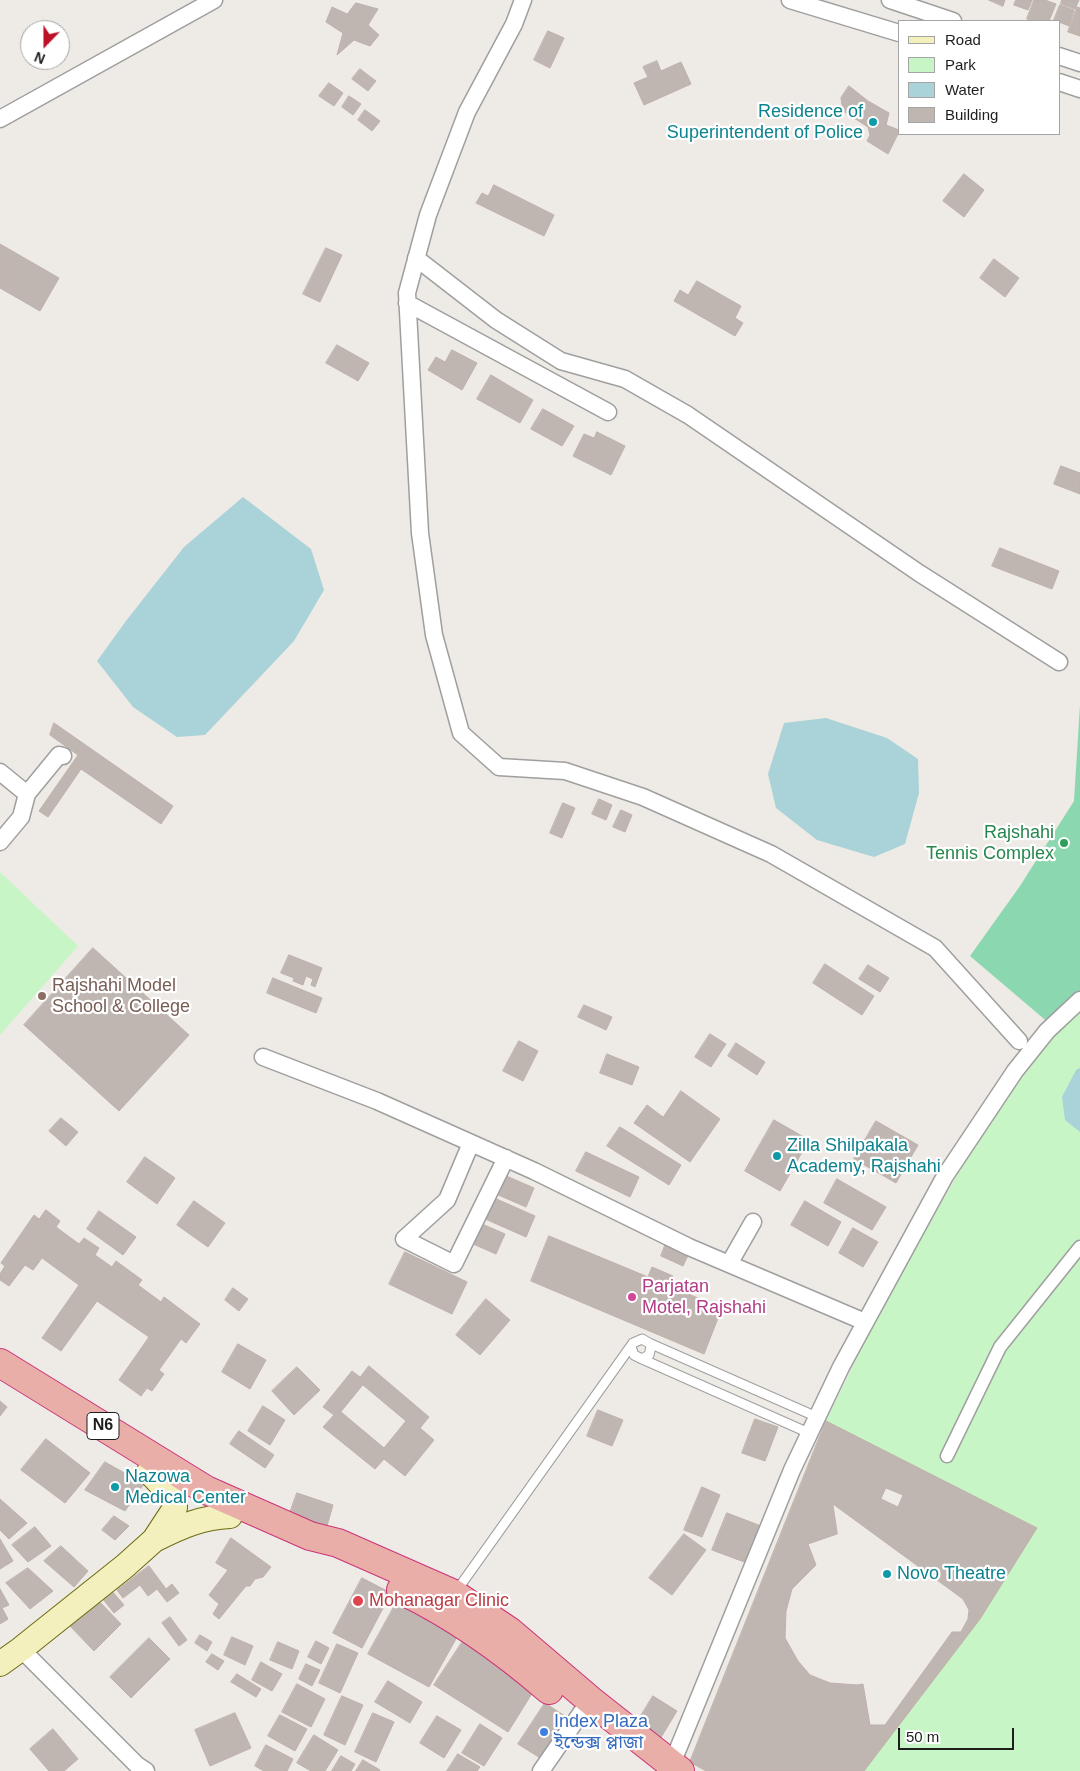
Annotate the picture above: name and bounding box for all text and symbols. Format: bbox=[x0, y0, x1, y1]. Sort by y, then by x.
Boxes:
north arrow bbox=[20, 20, 70, 70]
legend bbox=[898, 20, 1060, 135]
text: Road bbox=[945, 31, 981, 48]
text: N bbox=[32, 49, 47, 67]
text: Park bbox=[945, 56, 976, 73]
text: Water bbox=[945, 81, 984, 98]
place label: Residence of Superintendent of Police bbox=[667, 101, 863, 144]
text: Building bbox=[945, 106, 998, 123]
marker: Residence of Superintendent of Police bbox=[867, 116, 879, 128]
place label: Rajshahi Tennis Complex bbox=[926, 822, 1054, 864]
marker: Rajshahi Tennis Complex bbox=[1058, 837, 1070, 849]
place label: Rajshahi Model School & College bbox=[52, 975, 190, 1018]
marker: Rajshahi Model School & College bbox=[36, 990, 48, 1002]
place label: Zilla Shilpakala Academy, Rajshahi bbox=[787, 1135, 941, 1178]
marker: Zilla Shilpakala Academy, Rajshahi bbox=[771, 1150, 783, 1162]
place label: Parjatan Motel, Rajshahi bbox=[642, 1276, 766, 1318]
marker: Parjatan Motel, Rajshahi bbox=[626, 1291, 638, 1303]
road number: N6 bbox=[87, 1412, 119, 1440]
place label: Nazowa Medical Center bbox=[125, 1466, 246, 1508]
marker: Nazowa Medical Center bbox=[109, 1481, 121, 1493]
place label: Novo Theatre bbox=[897, 1563, 1006, 1585]
marker: Novo Theatre bbox=[881, 1568, 893, 1580]
place label: Mohanagar Clinic bbox=[369, 1590, 509, 1612]
marker: Mohanagar Clinic bbox=[351, 1594, 365, 1608]
place label: Index Plaza ইন্ডেক্স প্লাজা bbox=[554, 1711, 648, 1754]
scale bar bbox=[900, 1718, 1016, 1750]
marker: Index Plaza ইন্ডেক্স প্লাজা bbox=[538, 1726, 550, 1738]
text: 50 m bbox=[906, 1728, 939, 1745]

